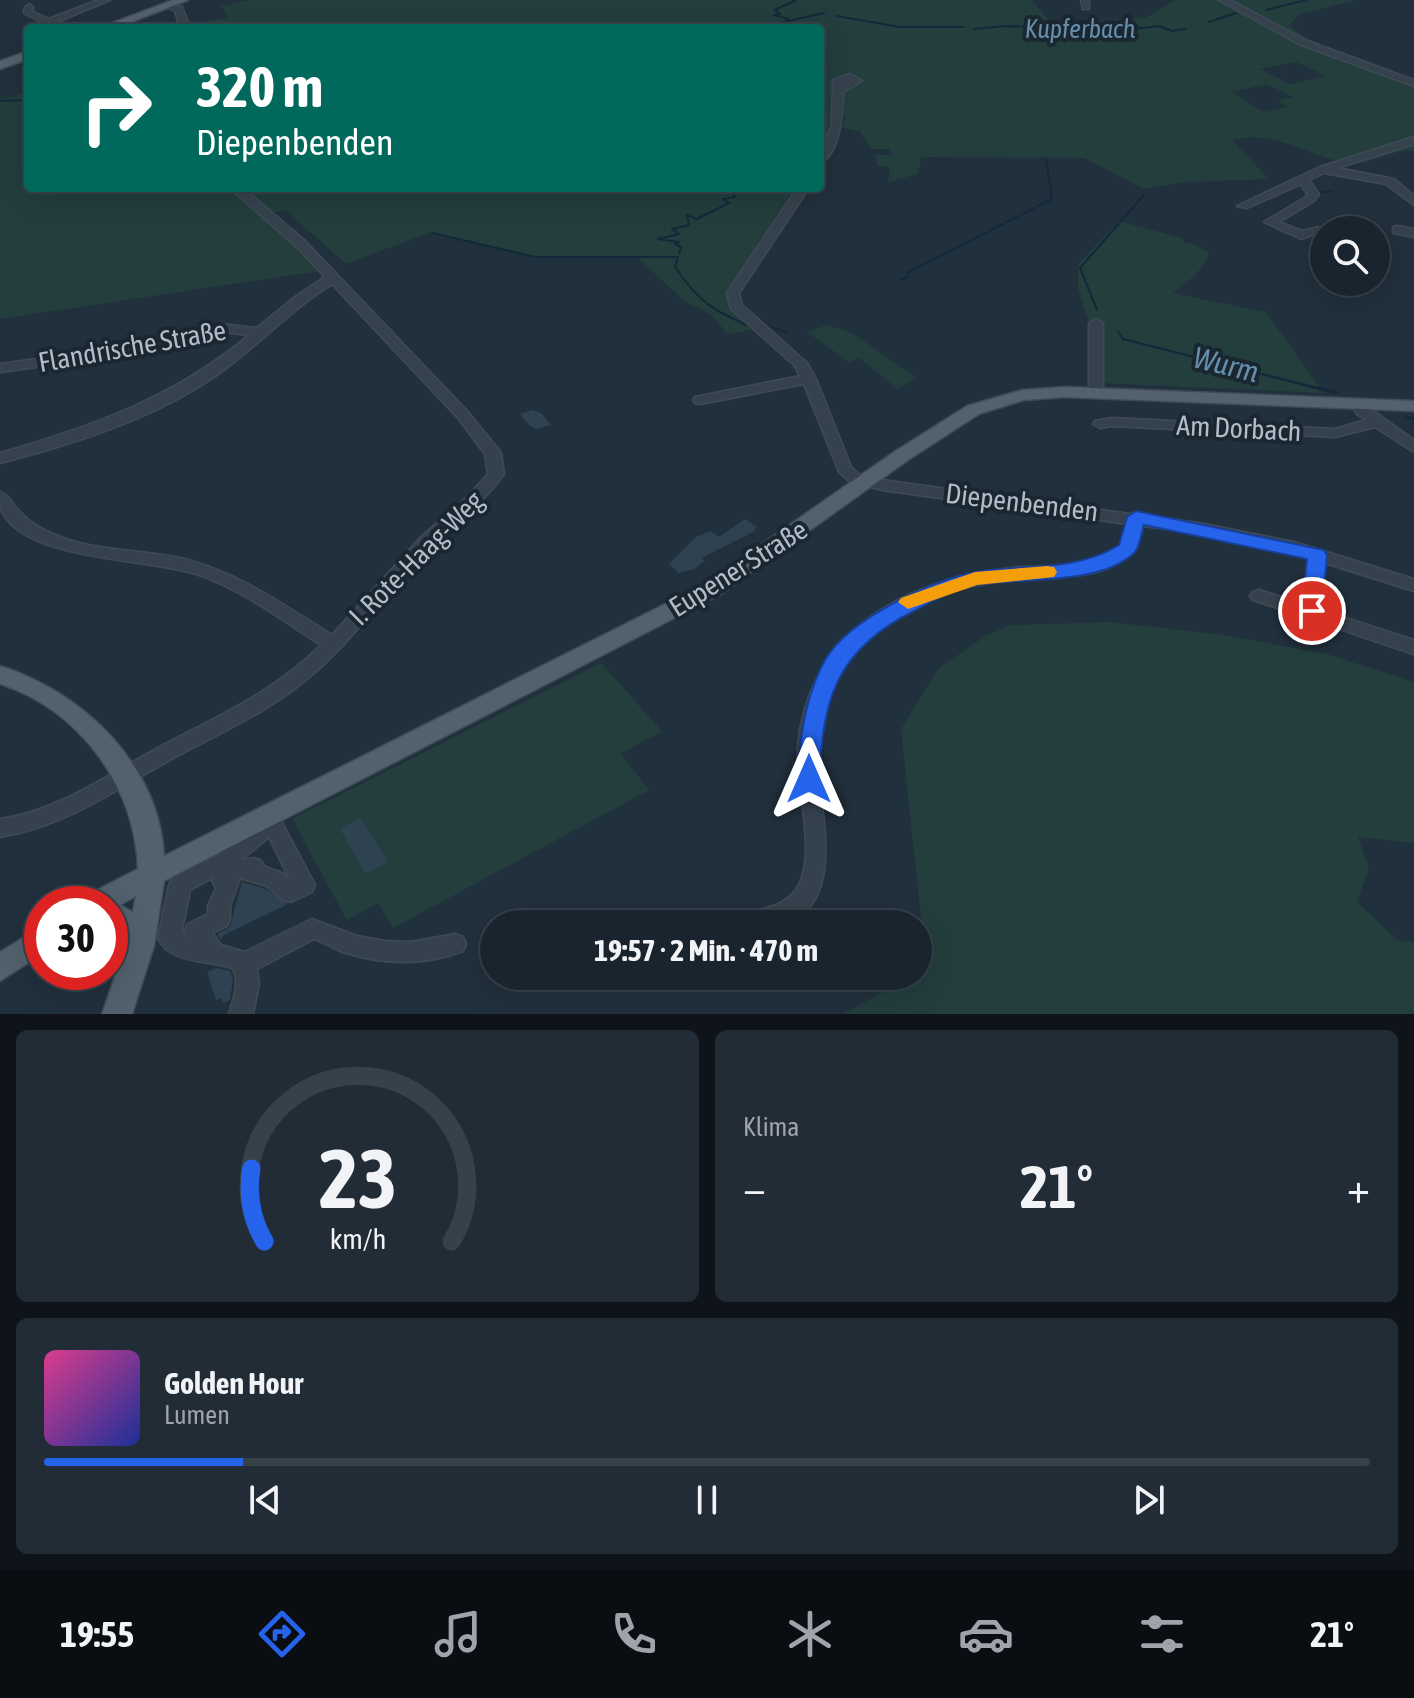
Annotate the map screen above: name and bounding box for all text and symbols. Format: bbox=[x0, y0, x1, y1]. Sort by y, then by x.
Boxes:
water label: Kupferbach bbox=[1025, 14, 1136, 44]
text: 320 m bbox=[196, 55, 323, 119]
icon: right bbox=[64, 56, 168, 160]
text: Diepenbenden bbox=[196, 121, 393, 163]
map controls bbox=[1310, 216, 1390, 296]
button: search bbox=[1310, 216, 1390, 296]
street label: Flandrische Straße bbox=[36, 314, 228, 378]
water label: Wurm bbox=[1190, 340, 1262, 389]
street label: Am Dorbach bbox=[1176, 409, 1302, 447]
street label: Diepenbenden bbox=[944, 477, 1100, 527]
street label: I. Rote-Haag-Weg bbox=[342, 484, 490, 632]
street label: Eupener Straße bbox=[663, 513, 813, 623]
pin bbox=[1278, 577, 1346, 645]
icon: arrive bbox=[1290, 589, 1334, 633]
position arrow bbox=[767, 737, 851, 821]
speed limit sign: 30 bbox=[24, 886, 128, 990]
text: 19:57 · 2 Min. · 470 m bbox=[594, 933, 818, 967]
text: Klima bbox=[743, 1112, 799, 1142]
text: 23 bbox=[318, 1130, 397, 1226]
text: 21° bbox=[1020, 1152, 1093, 1221]
text: − bbox=[743, 1162, 766, 1212]
text: + bbox=[1347, 1162, 1370, 1212]
text: km/h bbox=[329, 1222, 386, 1255]
text: Golden Hour bbox=[164, 1366, 303, 1400]
text: Lumen bbox=[164, 1400, 230, 1430]
icon: previous bbox=[243, 1478, 287, 1522]
icon: pause bbox=[685, 1478, 729, 1522]
icon: next bbox=[1127, 1478, 1171, 1522]
icon: directions bbox=[254, 1606, 310, 1662]
icon: music bbox=[430, 1606, 486, 1662]
icon: phone bbox=[606, 1606, 662, 1662]
icon: climate bbox=[782, 1606, 838, 1662]
icon: car bbox=[958, 1606, 1014, 1662]
icon: filters bbox=[1134, 1606, 1190, 1662]
text: 19:55 bbox=[60, 1613, 134, 1655]
text: 21° bbox=[1310, 1613, 1354, 1655]

